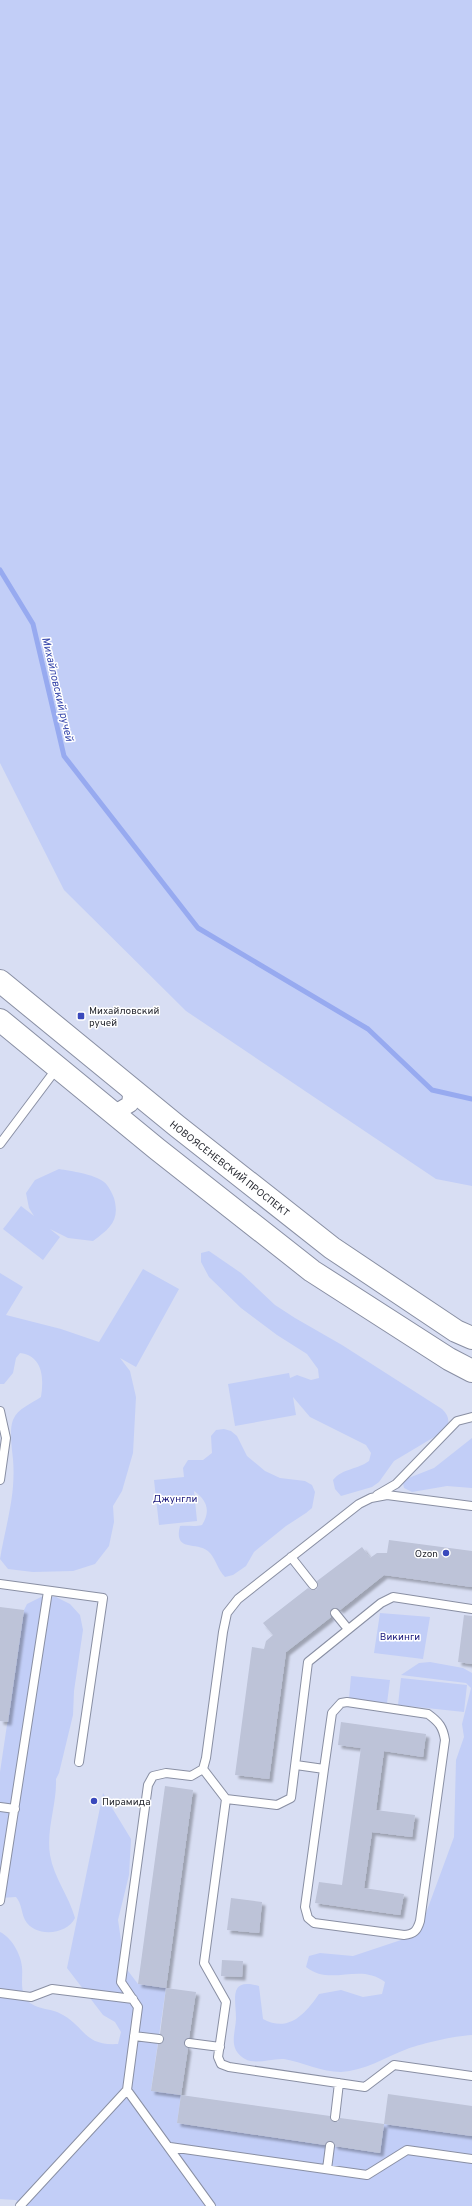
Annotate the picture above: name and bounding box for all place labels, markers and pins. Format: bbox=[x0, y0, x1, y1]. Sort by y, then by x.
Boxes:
place label: Михайловский ручей bbox=[89, 1005, 159, 1030]
marker: Михайловский ручей bbox=[76, 1011, 86, 1021]
place label: Ozon bbox=[415, 1548, 438, 1561]
marker: Ozon bbox=[441, 1548, 451, 1558]
marker: Пирамида bbox=[89, 1796, 99, 1806]
place label: Пирамида bbox=[102, 1796, 151, 1809]

